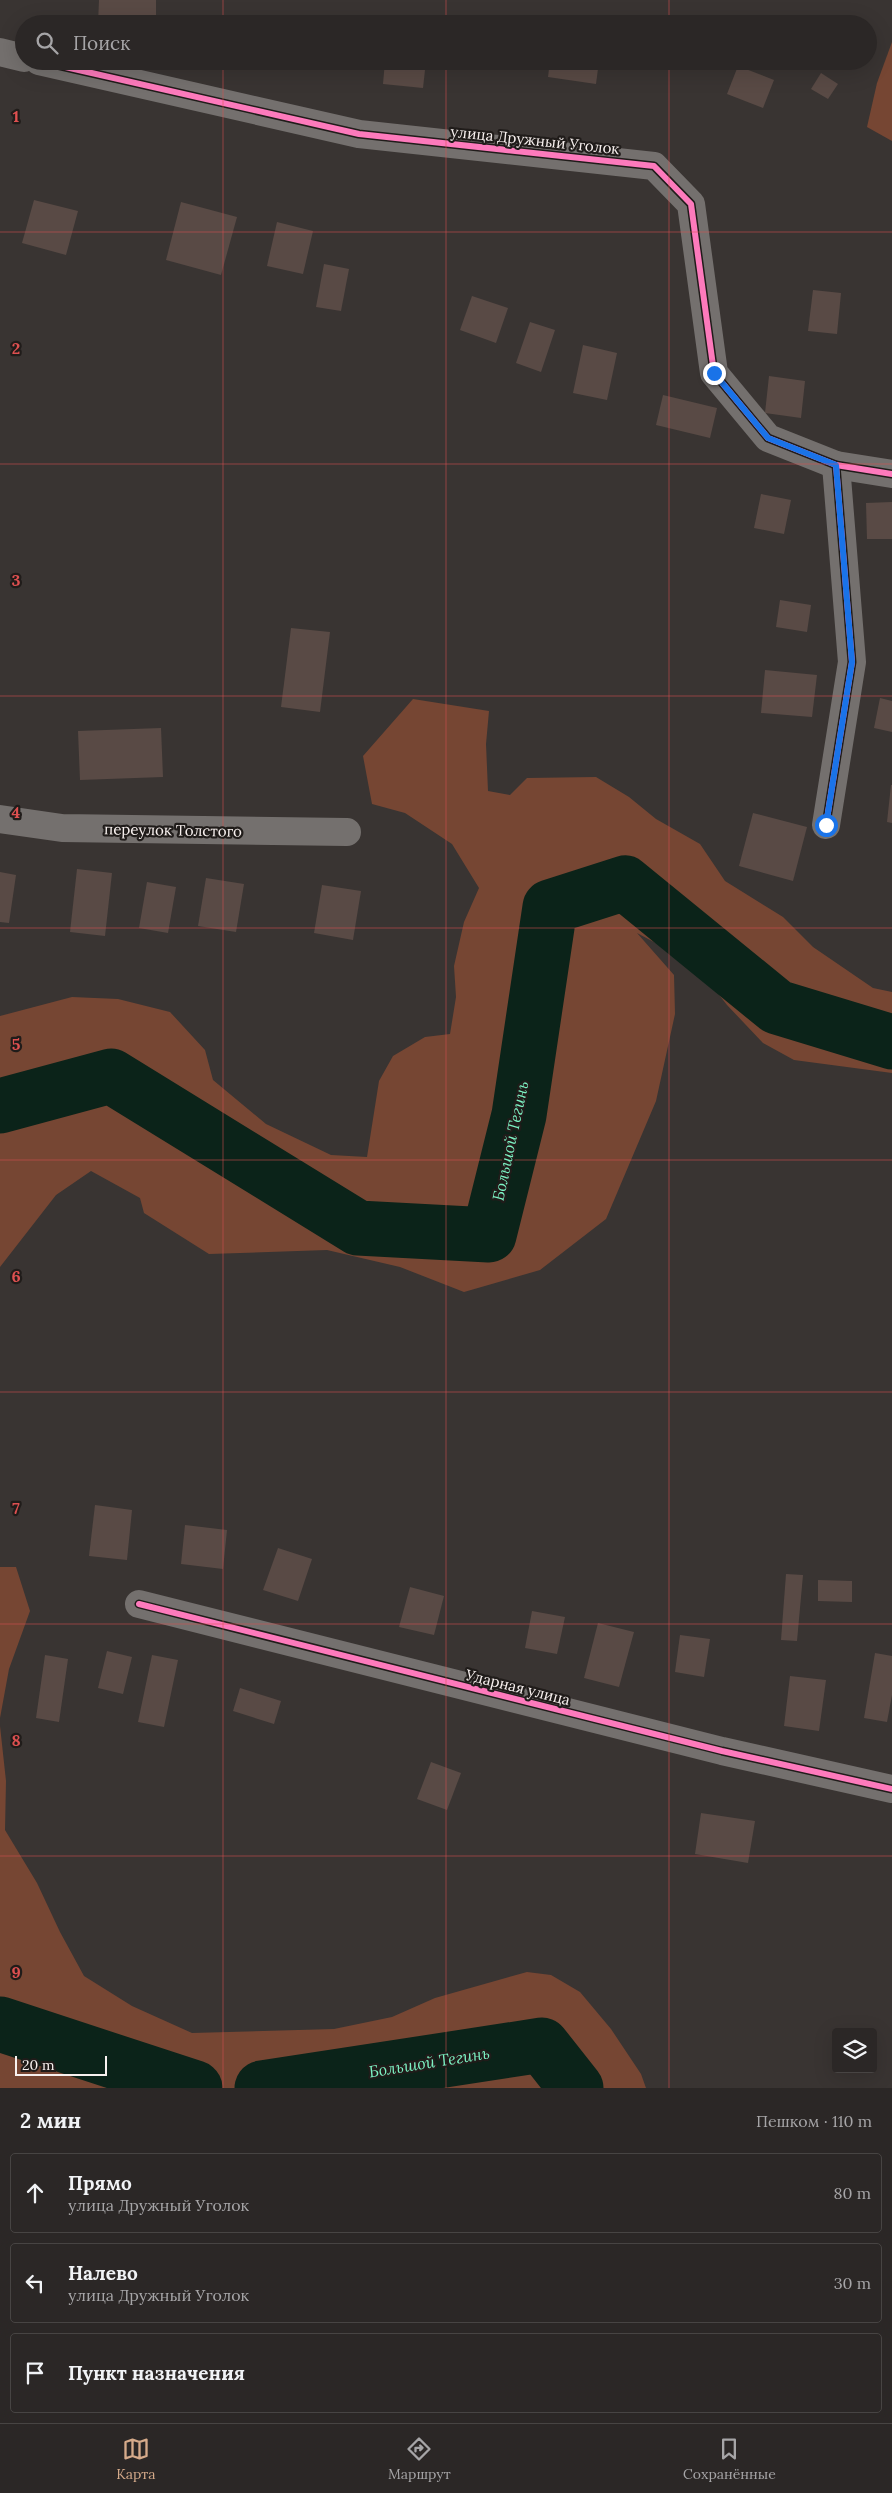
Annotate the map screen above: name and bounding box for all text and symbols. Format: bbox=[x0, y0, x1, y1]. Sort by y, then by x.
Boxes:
search box bbox=[15, 15, 877, 70]
icon: search bbox=[33, 29, 61, 57]
text: Поиск bbox=[73, 31, 130, 55]
text: 1 bbox=[13, 106, 19, 126]
street label: улица Дружный Уголок bbox=[450, 122, 620, 158]
text: 2 bbox=[12, 338, 20, 358]
route end bbox=[703, 362, 726, 385]
text: 3 bbox=[12, 570, 21, 590]
text: 4 bbox=[12, 802, 21, 822]
route start bbox=[815, 814, 838, 837]
street label: переулок Толстого bbox=[104, 819, 242, 841]
text: 5 bbox=[12, 1034, 21, 1054]
water label: Большой Тегинь bbox=[488, 1079, 532, 1203]
text: 6 bbox=[11, 1266, 21, 1286]
text: 7 bbox=[12, 1498, 20, 1518]
street label: Ударная улица bbox=[463, 1665, 572, 1709]
text: 8 bbox=[11, 1730, 21, 1750]
text: 9 bbox=[11, 1962, 21, 1982]
map controls bbox=[832, 2028, 877, 2073]
button: layers bbox=[832, 2028, 877, 2073]
water label: Большой Тегинь bbox=[367, 2043, 491, 2081]
scale bar bbox=[15, 2053, 108, 2076]
text: 20 m bbox=[22, 2056, 54, 2074]
text: 2 мин bbox=[20, 2107, 81, 2134]
text: Пешком · 110 m bbox=[756, 2111, 872, 2131]
text: Прямо bbox=[68, 2171, 132, 2195]
icon: ahead bbox=[21, 2179, 49, 2207]
text: 80 m bbox=[834, 2183, 871, 2203]
text: улица Дружный Уголок bbox=[68, 2195, 249, 2215]
text: Налево bbox=[68, 2261, 138, 2285]
icon: left bbox=[21, 2269, 49, 2297]
text: 30 m bbox=[834, 2273, 871, 2293]
text: улица Дружный Уголок bbox=[68, 2285, 249, 2305]
icon: arrive bbox=[21, 2359, 49, 2387]
text: Пункт назначения bbox=[68, 2361, 245, 2385]
tab: Карта bbox=[116, 2435, 156, 2483]
tab: Маршрут bbox=[388, 2435, 451, 2483]
tab: Сохранённые bbox=[683, 2435, 776, 2483]

